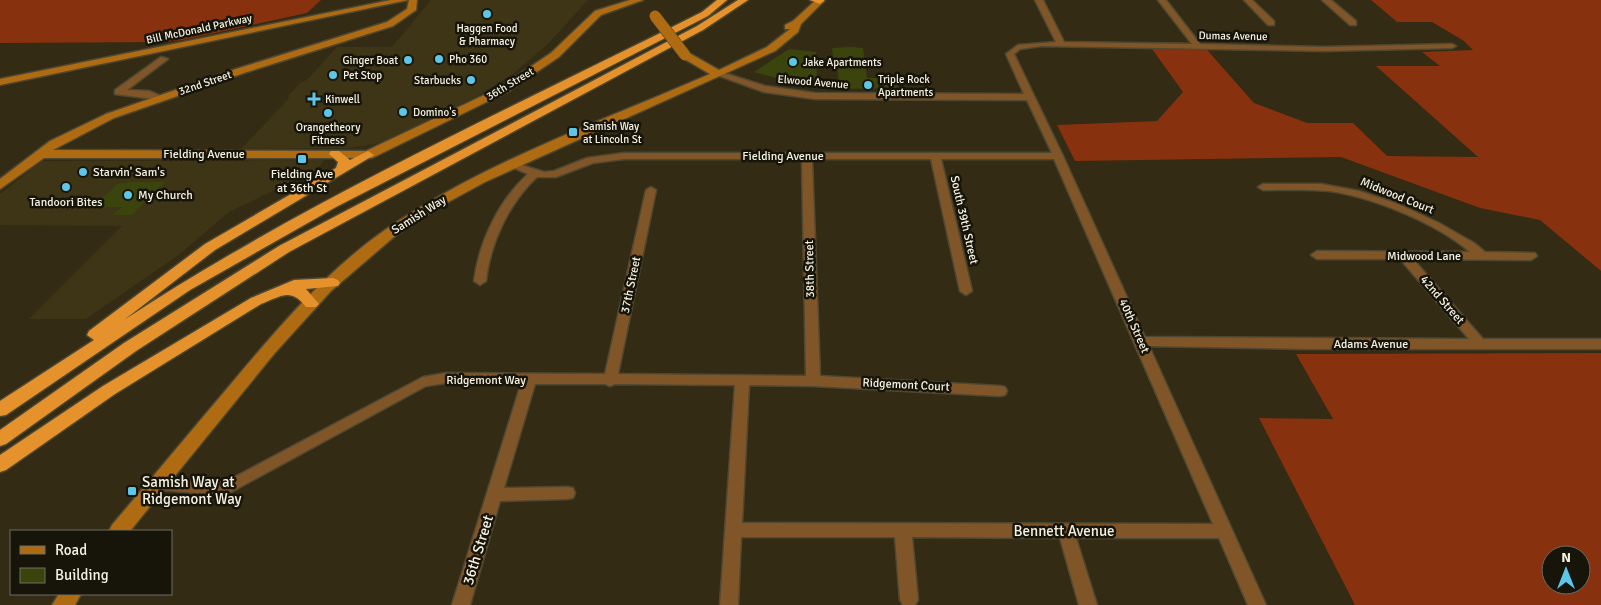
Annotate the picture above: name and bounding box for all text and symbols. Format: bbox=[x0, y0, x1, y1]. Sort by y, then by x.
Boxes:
marker: Haggen Food & Pharmacy bbox=[481, 8, 493, 20]
street label: Bill McDonald Parkway bbox=[145, 11, 254, 47]
place label: Haggen Food & Pharmacy bbox=[456, 22, 518, 48]
street label: Dumas Avenue bbox=[1198, 29, 1268, 43]
marker: Pho 360 bbox=[433, 53, 445, 65]
place label: Pho 360 bbox=[449, 53, 487, 66]
place label: Ginger Boat bbox=[342, 54, 398, 67]
marker: Ginger Boat bbox=[402, 54, 414, 66]
marker: Jake Apartments bbox=[787, 56, 799, 68]
place label: Jake Apartments bbox=[803, 56, 882, 69]
street label: 36th Street bbox=[484, 65, 536, 103]
street label: 32nd Street bbox=[177, 68, 233, 98]
marker: Pet Stop bbox=[327, 69, 339, 81]
place label: Pet Stop bbox=[343, 69, 382, 82]
street label: Elwood Avenue bbox=[777, 72, 849, 92]
place label: Triple Rock Apartments bbox=[878, 73, 933, 99]
place label: Starbucks bbox=[414, 74, 461, 87]
marker: Starbucks bbox=[465, 74, 477, 86]
marker: Triple Rock Apartments bbox=[862, 79, 874, 91]
marker: Kinwell bbox=[307, 92, 321, 106]
place label: Kinwell bbox=[325, 93, 360, 106]
marker: Domino's bbox=[397, 106, 409, 118]
place label: Domino's bbox=[413, 106, 457, 119]
marker: Orangetheory Fitness bbox=[322, 107, 334, 119]
place label: Samish Way at Lincoln St bbox=[583, 120, 642, 146]
place label: Orangetheory Fitness bbox=[296, 121, 361, 147]
marker: Samish Way at Lincoln St bbox=[567, 126, 579, 138]
street label: Fielding Avenue bbox=[163, 147, 245, 162]
street label: Fielding Avenue bbox=[742, 149, 824, 164]
marker: Fielding Ave at 36th St bbox=[296, 153, 308, 165]
place label: Starvin' Sam's bbox=[93, 165, 165, 180]
marker: Starvin' Sam's bbox=[77, 166, 89, 178]
place label: Fielding Ave at 36th St bbox=[271, 167, 333, 196]
street label: South 39th Street bbox=[947, 174, 981, 266]
street label: Midwood Court bbox=[1358, 174, 1436, 218]
marker: Tandoori Bites bbox=[60, 181, 72, 193]
place label: My Church bbox=[138, 188, 193, 203]
marker: My Church bbox=[122, 189, 134, 201]
street label: Samish Way bbox=[389, 192, 449, 238]
place label: Tandoori Bites bbox=[30, 195, 102, 210]
street label: 38th Street bbox=[802, 240, 818, 298]
street label: Midwood Lane bbox=[1387, 249, 1461, 264]
street label: 37th Street bbox=[618, 255, 644, 315]
street label: 42nd Street bbox=[1417, 273, 1467, 327]
street label: 40th Street bbox=[1115, 297, 1153, 355]
street label: Adams Avenue bbox=[1334, 337, 1408, 352]
street label: Ridgemont Way bbox=[446, 373, 526, 388]
street label: Ridgemont Court bbox=[862, 375, 950, 395]
place label: Samish Way at Ridgemont Way bbox=[142, 473, 242, 508]
marker: Samish Way at Ridgemont Way bbox=[126, 485, 138, 497]
street label: 36th Street bbox=[459, 513, 497, 587]
street label: Bennett Avenue bbox=[1013, 522, 1115, 540]
legend bbox=[10, 530, 172, 595]
text: Road bbox=[55, 541, 87, 559]
north arrow bbox=[1541, 545, 1591, 595]
text: N bbox=[1561, 549, 1571, 566]
text: Building bbox=[55, 566, 109, 584]

